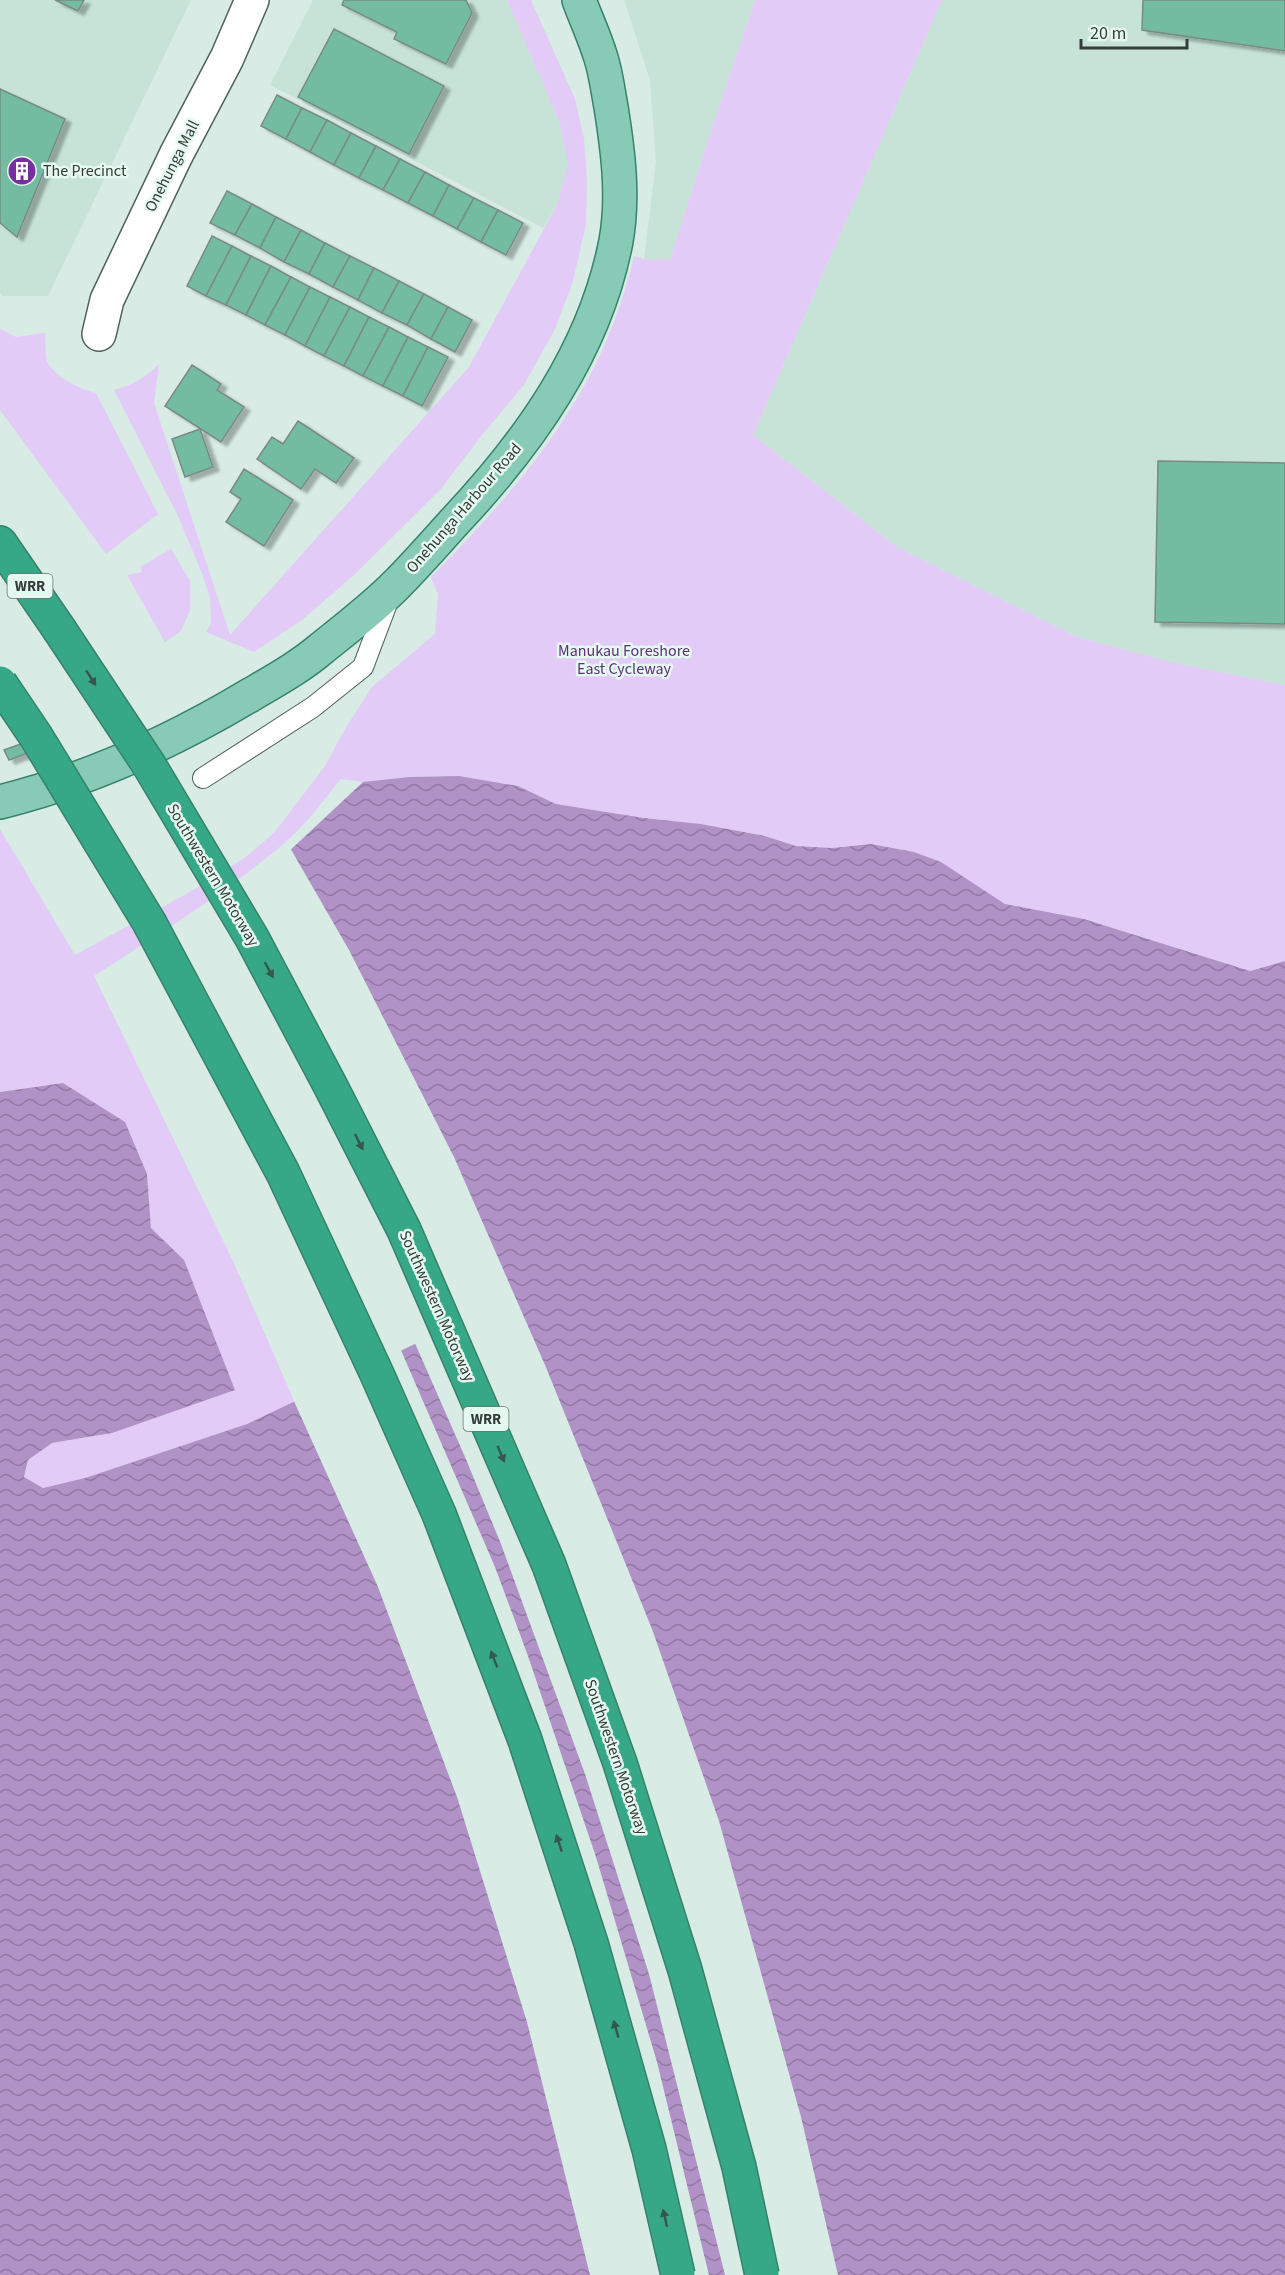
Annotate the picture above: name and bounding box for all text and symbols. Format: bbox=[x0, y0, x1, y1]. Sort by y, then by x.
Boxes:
scale bar bbox=[1081, 12, 1188, 50]
text: 20 m bbox=[1090, 21, 1126, 46]
street label: Onehunga Mall bbox=[139, 116, 205, 216]
building icon: The Precinct bbox=[6, 155, 38, 187]
place label: The Precinct bbox=[43, 160, 127, 182]
street label: Onehunga Harbour Road bbox=[401, 438, 527, 578]
road number: WRR bbox=[8, 574, 52, 598]
park label: Manukau Foreshore East Cycleway bbox=[558, 640, 690, 680]
one-way arrow bbox=[86, 669, 97, 686]
street label: Southwestern Motorway bbox=[162, 799, 265, 951]
one-way arrow bbox=[264, 962, 274, 979]
one-way arrow bbox=[355, 1134, 364, 1151]
street label: Southwestern Motorway bbox=[394, 1227, 480, 1385]
road number: WRR bbox=[464, 1407, 508, 1431]
one-way arrow bbox=[496, 1445, 506, 1463]
one-way arrow bbox=[489, 1650, 498, 1668]
street label: Southwestern Motorway bbox=[579, 1676, 653, 1838]
one-way arrow bbox=[554, 1834, 563, 1852]
one-way arrow bbox=[610, 2020, 620, 2038]
one-way arrow bbox=[659, 2209, 669, 2227]

